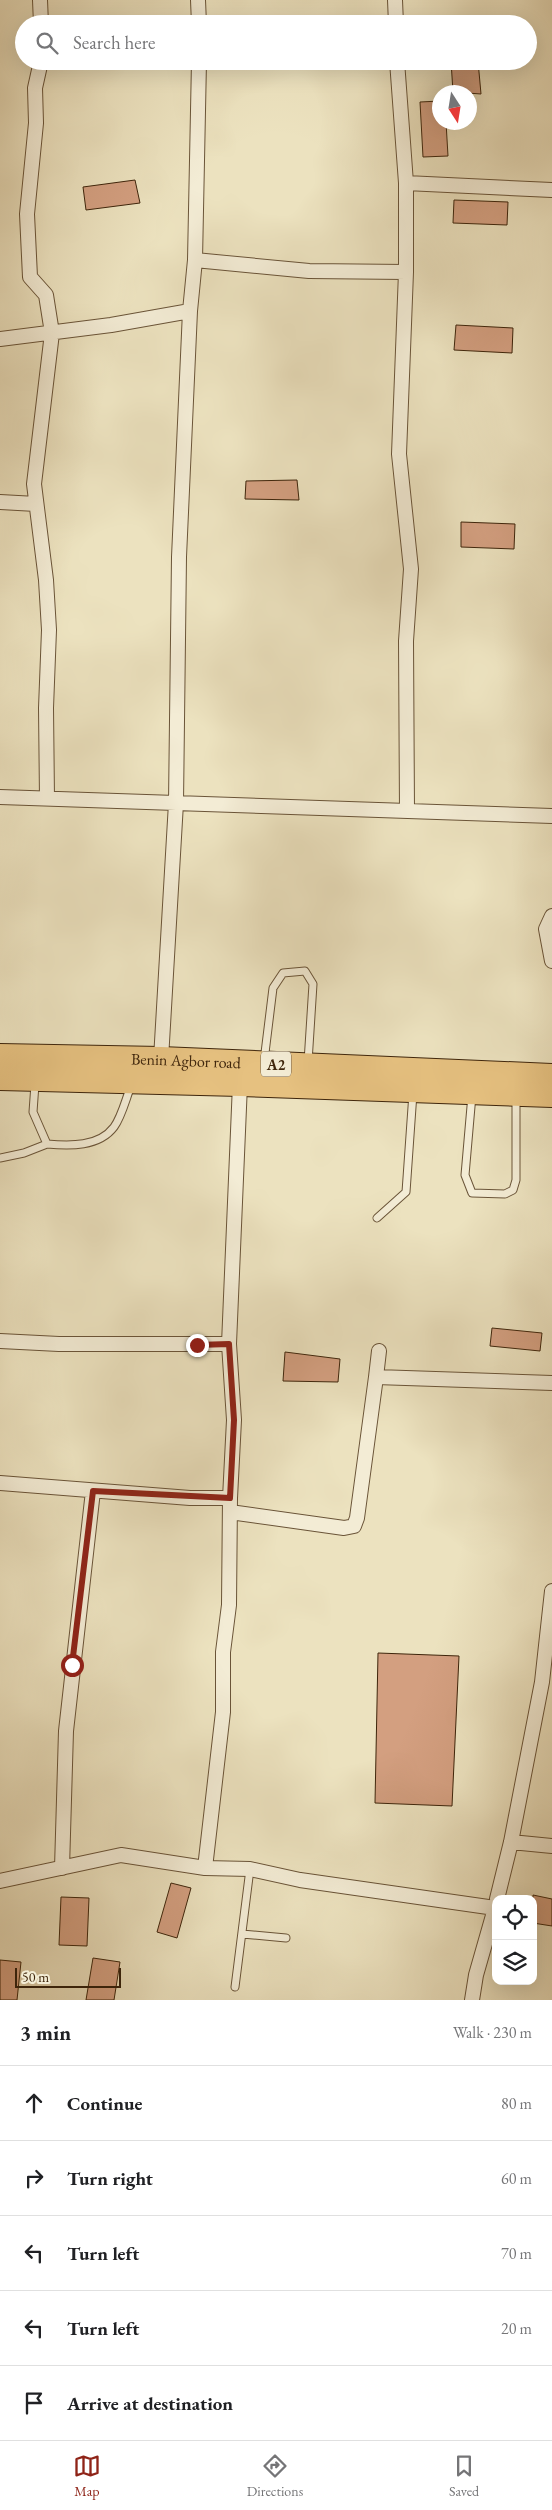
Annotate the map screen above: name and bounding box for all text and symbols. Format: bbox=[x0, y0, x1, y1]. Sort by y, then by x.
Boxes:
search box bbox=[15, 15, 537, 70]
icon: search bbox=[33, 29, 61, 57]
text: Search here bbox=[73, 30, 155, 55]
north arrow bbox=[432, 85, 477, 130]
street label: Benin Agbor road bbox=[131, 1048, 242, 1073]
road number: A2 bbox=[261, 1052, 291, 1076]
route end bbox=[186, 1334, 209, 1357]
route start bbox=[61, 1654, 84, 1677]
map controls bbox=[492, 1895, 537, 1985]
button: locate bbox=[492, 1895, 537, 1940]
button: layers bbox=[492, 1940, 537, 1985]
scale bar bbox=[15, 1965, 121, 1988]
text: 50 m bbox=[22, 1968, 49, 1986]
text: 3 min bbox=[20, 2019, 71, 2046]
text: Walk · 230 m bbox=[453, 2022, 532, 2043]
icon: ahead bbox=[20, 2089, 48, 2117]
text: Continue bbox=[67, 2091, 142, 2116]
text: 80 m bbox=[501, 2093, 532, 2114]
icon: right bbox=[20, 2164, 48, 2192]
text: Turn right bbox=[67, 2166, 153, 2191]
text: 60 m bbox=[501, 2168, 532, 2189]
icon: left bbox=[20, 2239, 48, 2267]
text: Turn left bbox=[67, 2241, 139, 2266]
text: 70 m bbox=[501, 2243, 532, 2264]
icon: left bbox=[20, 2314, 48, 2342]
text: Turn left bbox=[67, 2316, 139, 2341]
text: 20 m bbox=[501, 2318, 532, 2339]
icon: arrive bbox=[20, 2389, 48, 2417]
text: Arrive at destination bbox=[67, 2391, 233, 2416]
tab: Map bbox=[73, 2452, 101, 2500]
tab: Directions bbox=[247, 2452, 303, 2500]
tab: Saved bbox=[449, 2452, 479, 2500]

